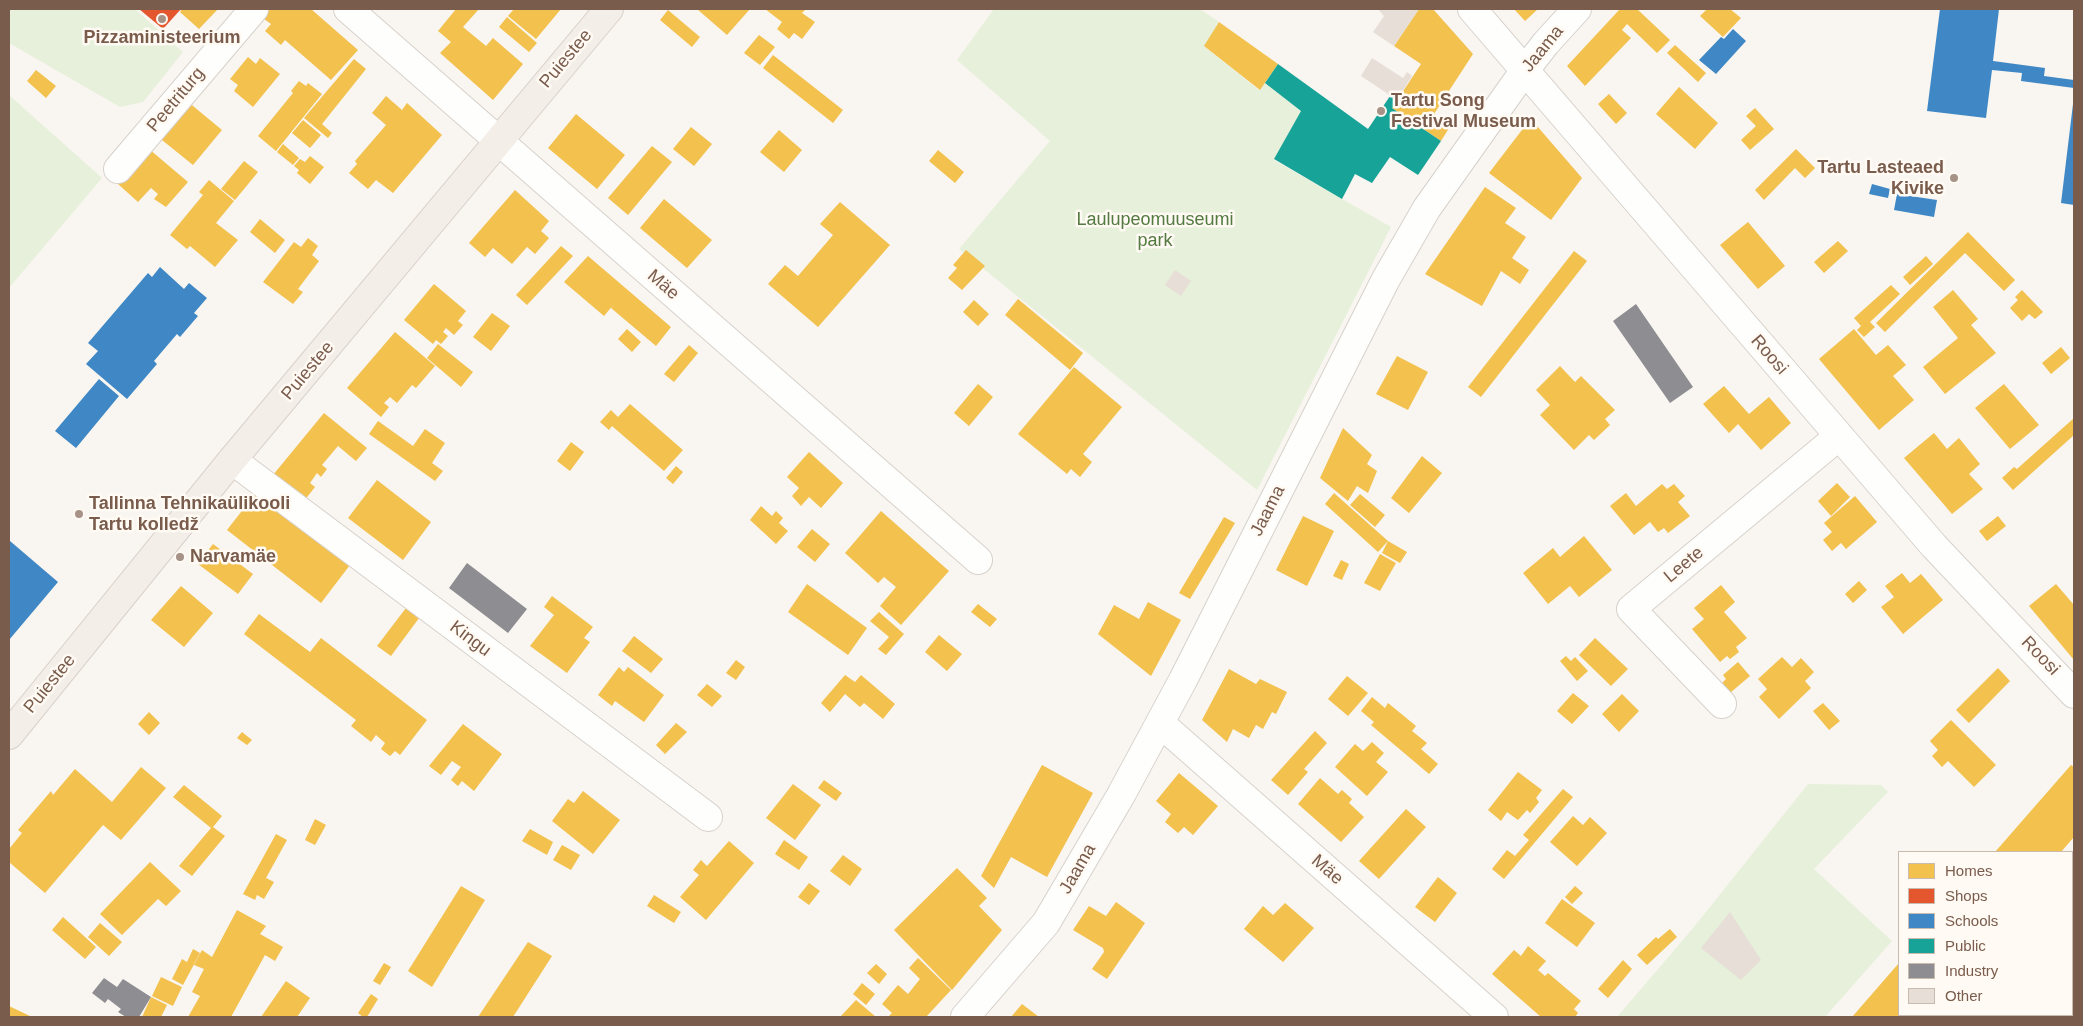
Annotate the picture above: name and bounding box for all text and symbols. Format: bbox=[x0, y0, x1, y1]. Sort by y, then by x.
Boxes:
marker: Pizzaministeerium bbox=[156, 13, 168, 25]
street label: Jaama bbox=[1518, 21, 1568, 77]
street label: Puiestee bbox=[535, 25, 597, 93]
place label: Pizzaministeerium bbox=[83, 27, 241, 49]
street label: Peetriturg bbox=[143, 63, 209, 137]
place label: Tartu Song Festival Museum bbox=[1391, 90, 1536, 132]
marker: Tartu Song Festival Museum bbox=[1375, 105, 1387, 117]
place label: Tartu Lasteaed Kivike bbox=[1817, 157, 1944, 200]
marker: Tartu Lasteaed Kivike bbox=[1948, 172, 1960, 184]
park label: Laulupeomuuseumi park bbox=[1076, 209, 1234, 252]
street label: Mäe bbox=[643, 265, 683, 305]
street label: Roosi bbox=[1746, 331, 1792, 379]
street label: Puiestee bbox=[277, 337, 339, 405]
street label: Jaama bbox=[1246, 482, 1290, 540]
place label: Tallinna Tehnikaülikooli Tartu kolledž bbox=[89, 493, 290, 536]
marker: Tallinna Tehnikaülikooli Tartu kolledž bbox=[73, 508, 85, 520]
street label: Leete bbox=[1660, 542, 1708, 588]
place label: Narvamäe bbox=[190, 546, 276, 568]
marker: Narvamäe bbox=[174, 551, 186, 563]
street label: Kingu bbox=[445, 617, 495, 661]
street label: Roosi bbox=[2016, 632, 2064, 680]
street label: Puiestee bbox=[20, 650, 80, 718]
street label: Jaama bbox=[1055, 840, 1101, 898]
street label: Mäe bbox=[1307, 850, 1347, 890]
legend bbox=[1898, 851, 2073, 1016]
text: Homes bbox=[1945, 862, 1993, 879]
text: Shops bbox=[1945, 887, 1988, 904]
text: Schools bbox=[1945, 912, 1998, 929]
text: Public bbox=[1945, 937, 1986, 954]
text: Industry bbox=[1945, 962, 1998, 979]
text: Other bbox=[1945, 987, 1983, 1004]

